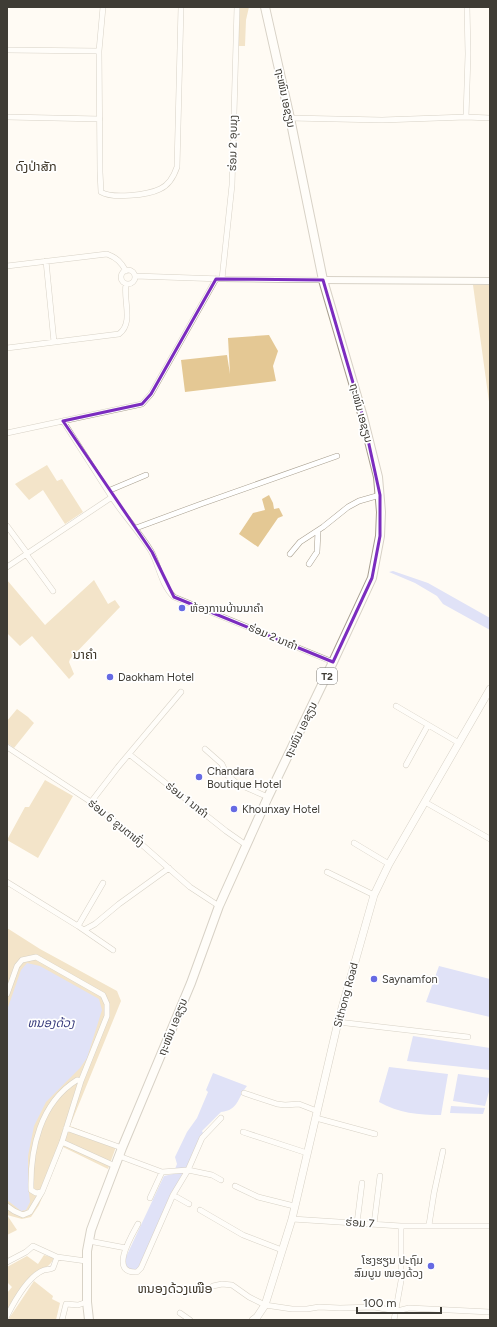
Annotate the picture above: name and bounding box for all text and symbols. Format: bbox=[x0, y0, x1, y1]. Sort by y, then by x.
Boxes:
street label: ຖະໜົນ ເອຊຽນ bbox=[272, 67, 298, 129]
street label: ຮ່ອມ 2 ອຸບມຸງ bbox=[226, 115, 241, 171]
district label: ດົງປ່າສັກ bbox=[15, 159, 57, 174]
street label: ຖະໜົນ ເອຊຽນ bbox=[347, 382, 375, 444]
place label: ຫ້ອງການບ້ານນາຄໍາ bbox=[190, 602, 264, 615]
marker: ຫ້ອງການບ້ານນາຄໍາ bbox=[177, 603, 187, 613]
street label: ຮ່ອມ 2 ນາຄຳ bbox=[246, 621, 300, 653]
district label: ນາຄຳ bbox=[73, 647, 97, 662]
road number: T2 bbox=[317, 668, 337, 684]
place label: Daokham Hotel bbox=[118, 671, 194, 684]
marker: Daokham Hotel bbox=[105, 672, 115, 682]
street label: ຖະໜົນ ເອຊຽນ bbox=[282, 700, 320, 760]
place label: Chandara Boutique Hotel bbox=[207, 765, 281, 791]
marker: Chandara Boutique Hotel bbox=[194, 772, 204, 782]
street label: ຮ່ອມ 1 ນາຄຳ bbox=[163, 779, 211, 821]
street label: ຮ່ອມ 6 ຂູນຕາທົ່ງ bbox=[85, 795, 147, 850]
place label: Khounxay Hotel bbox=[242, 803, 320, 816]
marker: Khounxay Hotel bbox=[229, 804, 239, 814]
street label: Sithong Road bbox=[331, 961, 361, 1029]
place label: Saynamfon bbox=[382, 973, 438, 986]
marker: Saynamfon bbox=[369, 974, 379, 984]
street label: ຖະໜົນ ເອຊຽນ bbox=[156, 996, 190, 1058]
water label: ຫນອງດ້ວງ bbox=[27, 1016, 75, 1030]
street label: ຮ່ອມ 7 bbox=[345, 1216, 375, 1231]
place label: ໂຮງຮຽນ ປະຖົມ ສົມບູນ ໜອງດ້ວງ bbox=[354, 1254, 423, 1280]
marker: ໂຮງຮຽນ ປະຖົມ ສົມບູນ ໜອງດ້ວງ bbox=[426, 1261, 436, 1271]
district label: ຫນອງດ້ວງເໜືອ bbox=[137, 1281, 213, 1296]
scale bar bbox=[357, 1289, 441, 1315]
text: 100 m bbox=[363, 1296, 397, 1310]

